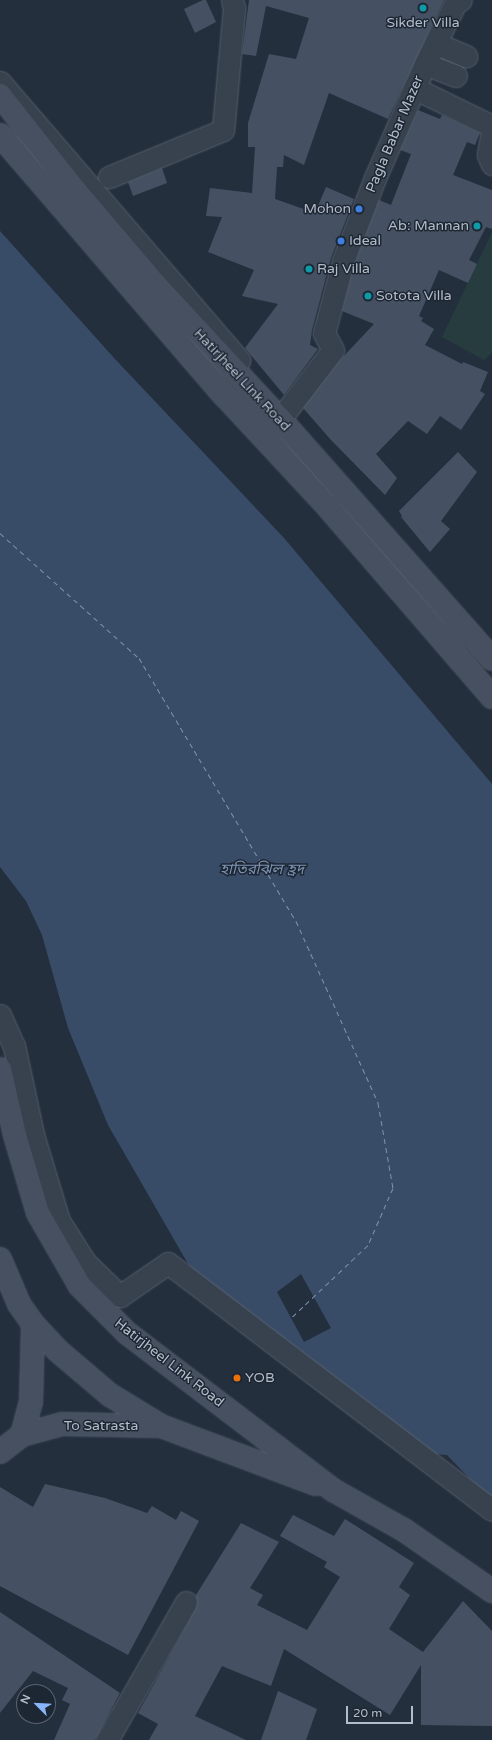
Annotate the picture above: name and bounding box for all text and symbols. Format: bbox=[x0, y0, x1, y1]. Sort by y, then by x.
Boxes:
marker: Sikder Villa bbox=[418, 3, 428, 13]
place label: Sikder Villa bbox=[386, 15, 460, 31]
street label: Pagla Babar Mazer bbox=[363, 73, 427, 195]
place label: Mohon bbox=[304, 201, 351, 217]
marker: Mohon bbox=[354, 204, 364, 214]
place label: Ab: Mannan bbox=[388, 218, 469, 234]
marker: Ab: Mannan bbox=[472, 221, 482, 231]
place label: Ideal bbox=[349, 233, 381, 249]
marker: Ideal bbox=[336, 236, 346, 246]
place label: Raj Villa bbox=[317, 261, 370, 277]
marker: Raj Villa bbox=[304, 264, 314, 274]
place label: Sotota Villa bbox=[376, 288, 452, 304]
marker: Sotota Villa bbox=[363, 291, 373, 301]
street label: Hatirjheel Link Road bbox=[190, 325, 294, 435]
water label: হাতিরঝিল হ্রদ bbox=[220, 861, 304, 879]
street label: Hatirjheel Link Road bbox=[111, 1315, 227, 1411]
place label: YOB bbox=[245, 1370, 275, 1386]
marker: YOB bbox=[232, 1373, 242, 1383]
street label: To Satrasta bbox=[64, 1418, 138, 1434]
north arrow bbox=[16, 1684, 56, 1724]
text: N bbox=[18, 1693, 33, 1706]
scale bar bbox=[348, 1698, 415, 1724]
text: 20 m bbox=[353, 1706, 382, 1720]

